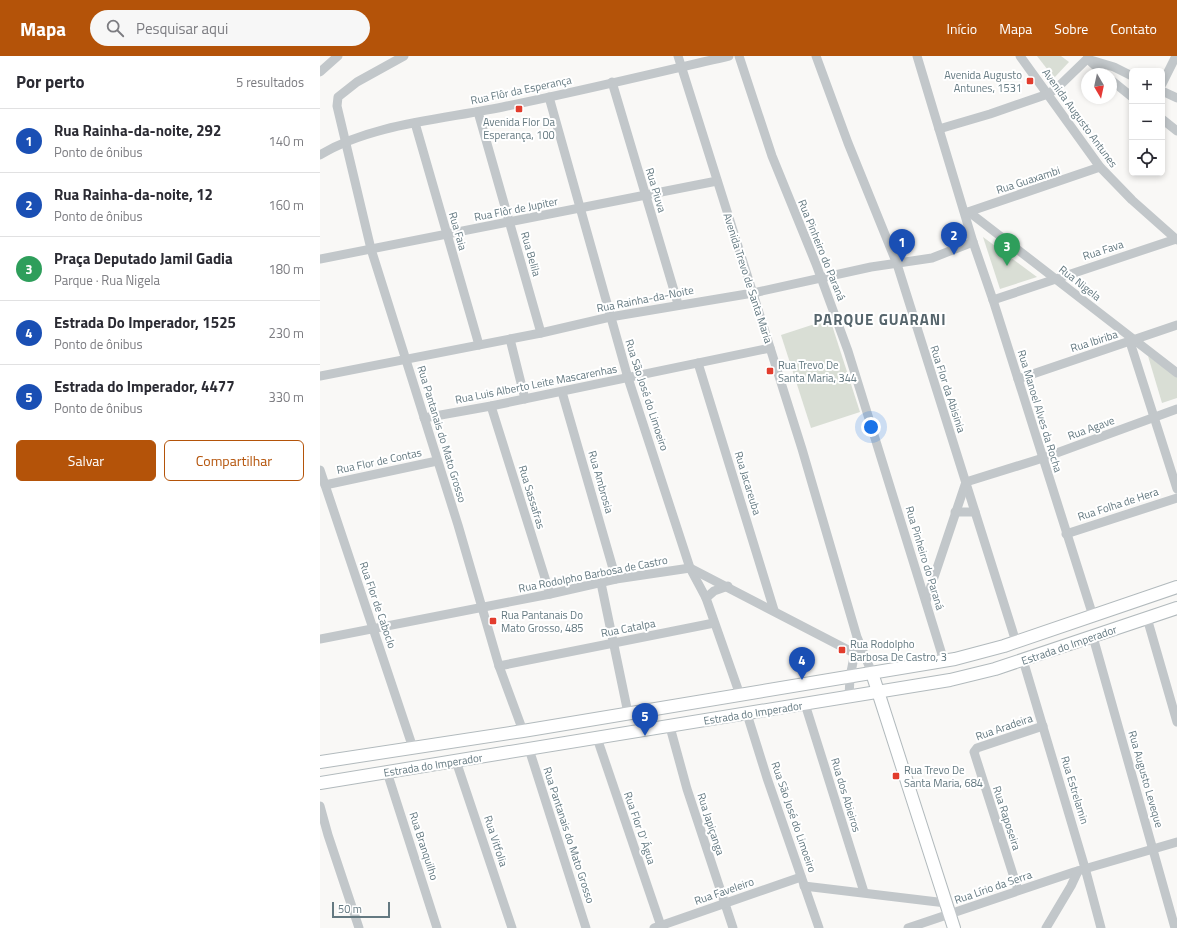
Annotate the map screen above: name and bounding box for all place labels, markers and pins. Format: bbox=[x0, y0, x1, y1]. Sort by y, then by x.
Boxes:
place label: Avenida Augusto Antunes, 1531 bbox=[944, 67, 1022, 96]
marker: Avenida Augusto Antunes, 1531 bbox=[1025, 76, 1035, 86]
marker: Avenida Flor Da Esperança, 100 bbox=[514, 104, 524, 114]
place label: Avenida Flor Da Esperança, 100 bbox=[483, 114, 556, 143]
pin: 2 bbox=[941, 222, 967, 255]
pin: 1 bbox=[889, 229, 915, 262]
pin: 3 bbox=[994, 233, 1020, 266]
place label: Rua Trevo De Santa Maria, 344 bbox=[778, 357, 857, 386]
marker: Rua Trevo De Santa Maria, 344 bbox=[765, 366, 775, 376]
place label: Rua Pantanais Do Mato Grosso, 485 bbox=[501, 607, 584, 636]
marker: Rua Pantanais Do Mato Grosso, 485 bbox=[488, 616, 498, 626]
place label: Rua Rodolpho Barbosa De Castro, 3 bbox=[850, 636, 947, 665]
marker: Rua Rodolpho Barbosa De Castro, 3 bbox=[837, 645, 847, 655]
pin: 4 bbox=[789, 647, 815, 680]
pin: 5 bbox=[632, 703, 658, 736]
place label: Rua Trevo De Santa Maria, 684 bbox=[904, 762, 983, 791]
marker: Rua Trevo De Santa Maria, 684 bbox=[891, 771, 901, 781]

